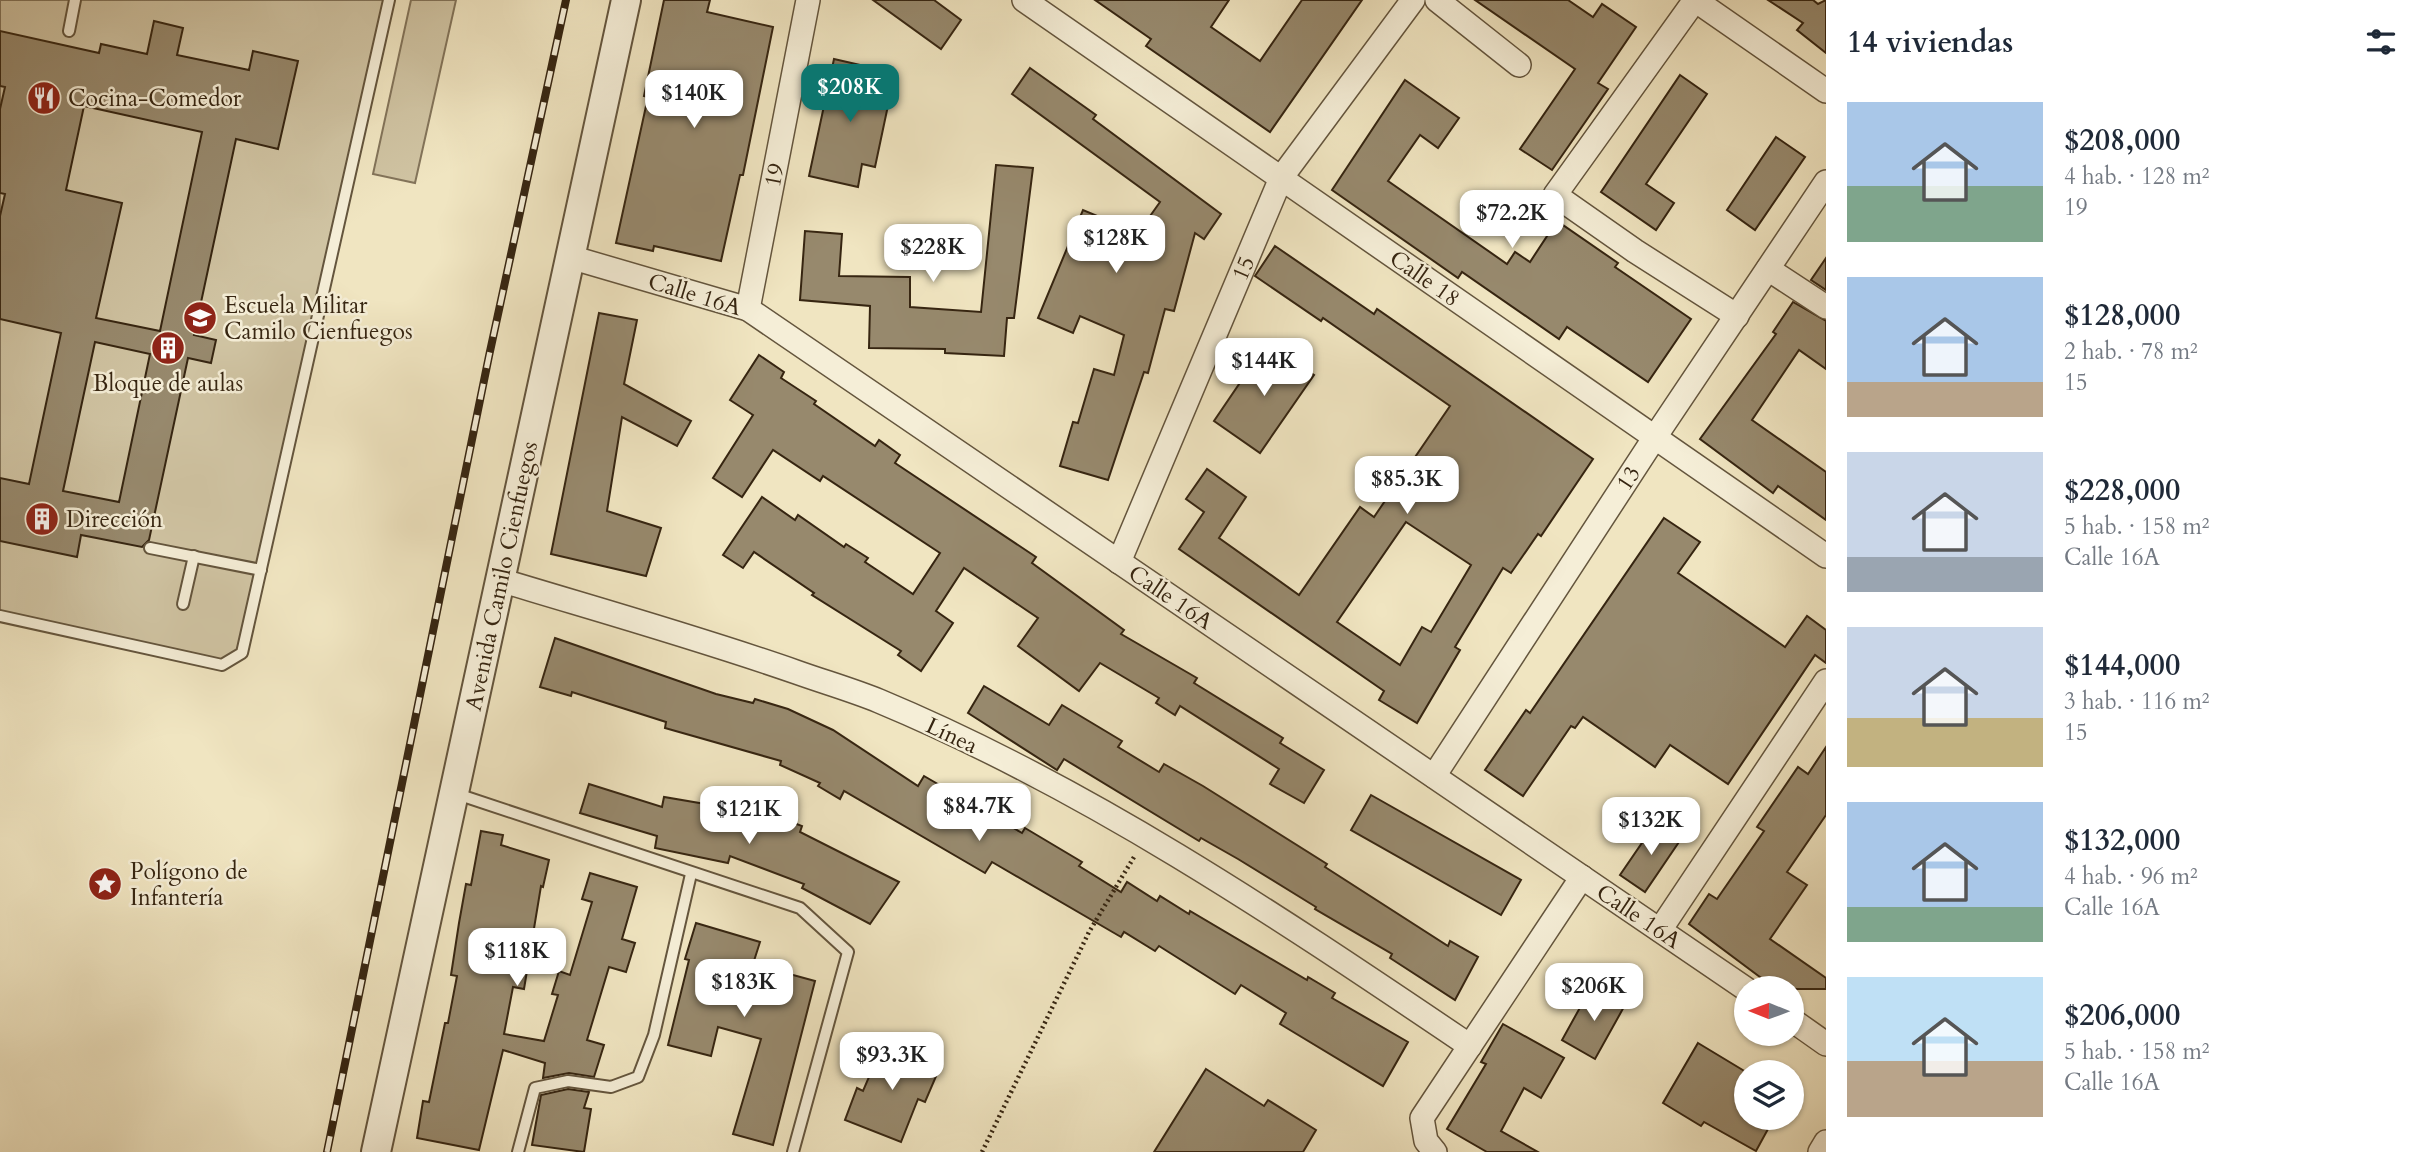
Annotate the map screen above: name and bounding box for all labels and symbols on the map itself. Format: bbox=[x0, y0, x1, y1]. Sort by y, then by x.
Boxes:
pin: $208K bbox=[801, 64, 899, 124]
pin: $140K bbox=[645, 71, 743, 130]
restaurant icon: Cocina-Comedor bbox=[25, 79, 63, 117]
place label: Cocina-Comedor bbox=[68, 83, 242, 114]
street label: 19 bbox=[757, 161, 792, 190]
pin: $72.2K bbox=[1455, 190, 1569, 250]
pin: $128K bbox=[1067, 216, 1165, 275]
pin: $228K bbox=[884, 224, 982, 284]
street label: Calle 18 bbox=[1383, 243, 1466, 314]
street label: 15 bbox=[1225, 251, 1262, 285]
street label: Calle 16A bbox=[645, 266, 746, 323]
place label: Escuela Militar Camilo Cienfuegos bbox=[224, 290, 413, 347]
school or university icon: Escuela Militar Camilo Cienfuegos bbox=[181, 299, 219, 337]
building icon: Bloque de aulas bbox=[149, 329, 187, 367]
pin: $144K bbox=[1215, 338, 1313, 398]
place label: Bloque de aulas bbox=[93, 368, 243, 399]
street label: Avenida Camilo Cienfuegos bbox=[458, 438, 545, 714]
pin: $85.3K bbox=[1350, 456, 1464, 516]
street label: 13 bbox=[1609, 460, 1648, 497]
building icon: Dirección bbox=[23, 500, 61, 538]
place label: Dirección bbox=[66, 504, 163, 535]
street label: Calle 16A bbox=[1122, 558, 1220, 637]
street label: Línea bbox=[921, 710, 983, 761]
pin: $84.7K bbox=[922, 784, 1036, 843]
pin: $121K bbox=[700, 786, 798, 846]
pin: $132K bbox=[1602, 798, 1700, 857]
place label: Polígono de Infantería bbox=[130, 856, 248, 913]
place icon: Polígono de Infantería bbox=[86, 865, 124, 903]
street label: Calle 16A bbox=[1590, 877, 1688, 956]
pin: $118K bbox=[468, 928, 566, 988]
pin: $183K bbox=[695, 960, 793, 1019]
pin: $206K bbox=[1545, 964, 1643, 1023]
north arrow bbox=[1734, 976, 1804, 1046]
pin: $93.3K bbox=[835, 1032, 949, 1092]

